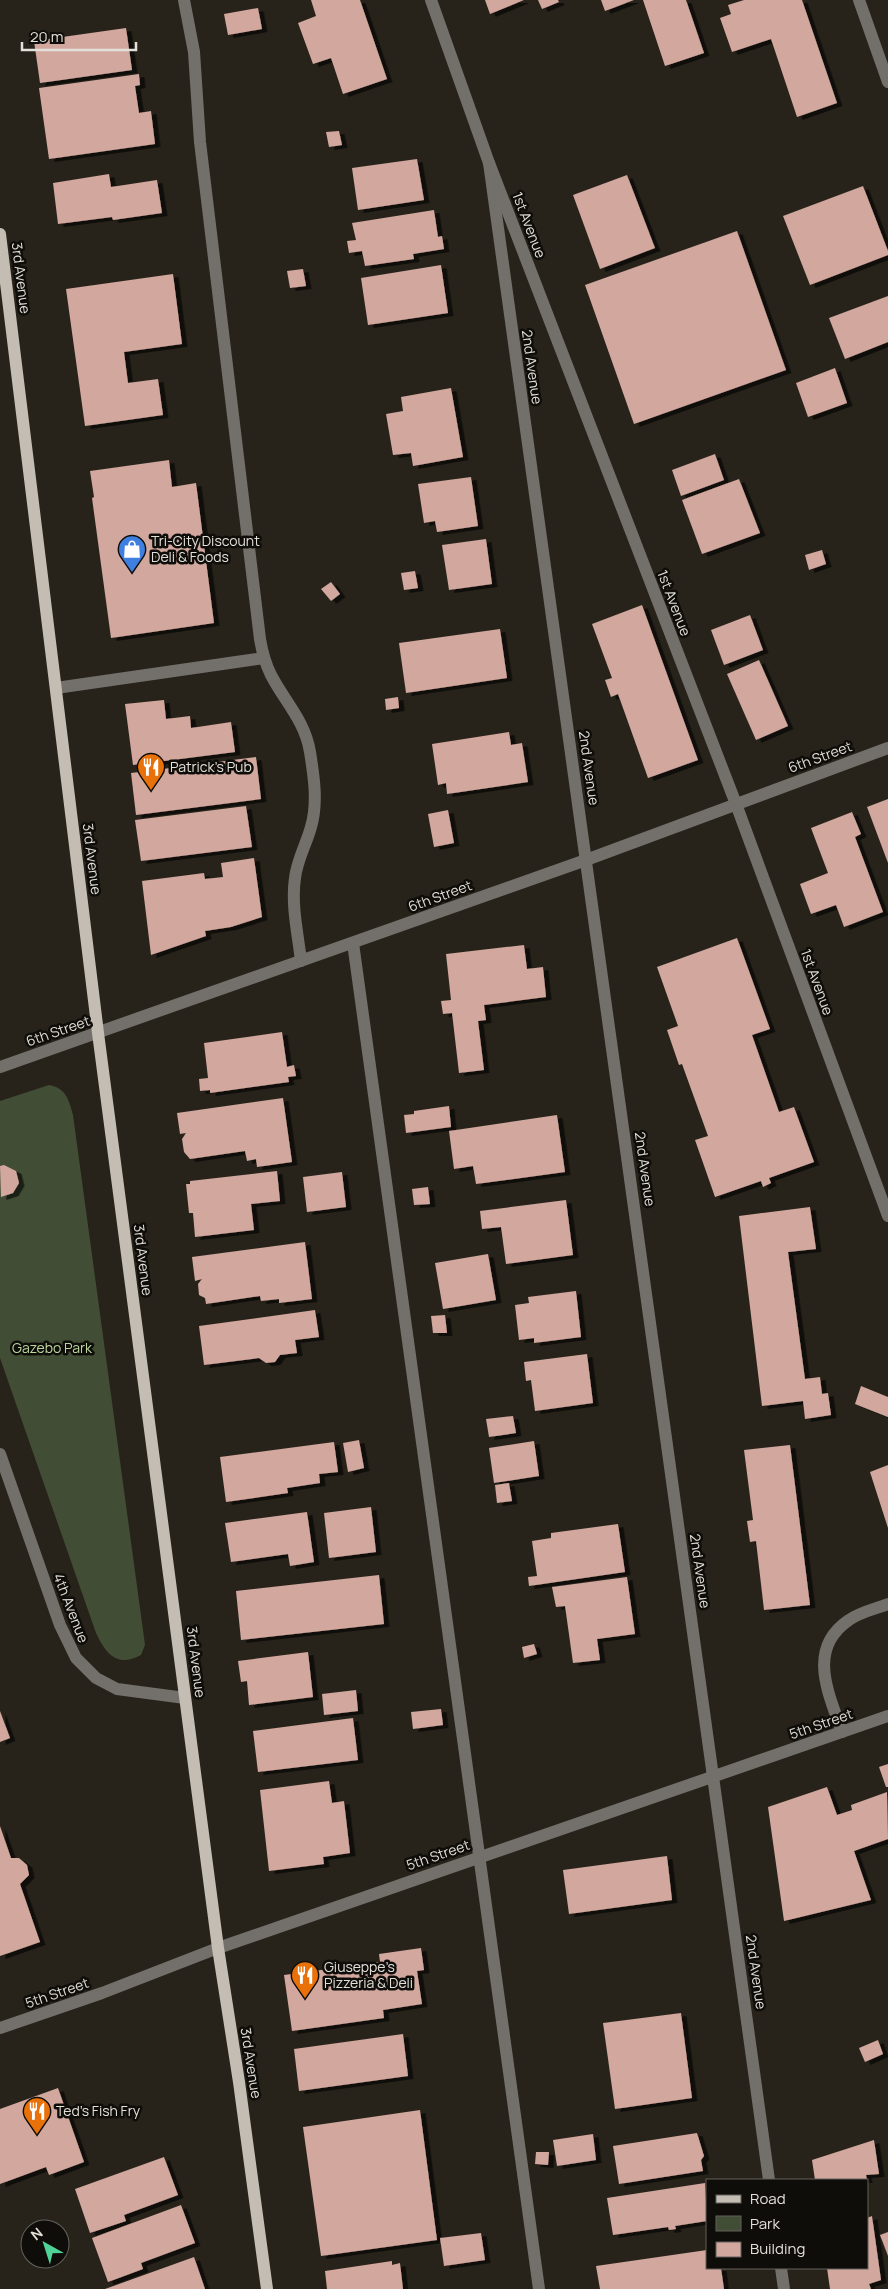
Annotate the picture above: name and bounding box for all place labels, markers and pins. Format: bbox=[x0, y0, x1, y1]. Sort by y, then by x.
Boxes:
place label: Tri-City Discount Deli & Foods bbox=[151, 531, 260, 566]
shop icon: Tri-City Discount Deli & Foods bbox=[117, 534, 147, 573]
restaurant icon: Patrick's Pub bbox=[136, 752, 166, 791]
place label: Patrick's Pub bbox=[170, 757, 252, 776]
place label: Giuseppe’s Pizzeria & Deli bbox=[324, 1957, 413, 1992]
restaurant icon: Giuseppe’s Pizzeria & Deli bbox=[290, 1960, 320, 1999]
restaurant icon: Ted's Fish Fry bbox=[22, 2096, 52, 2135]
place label: Ted's Fish Fry bbox=[56, 2101, 141, 2120]

